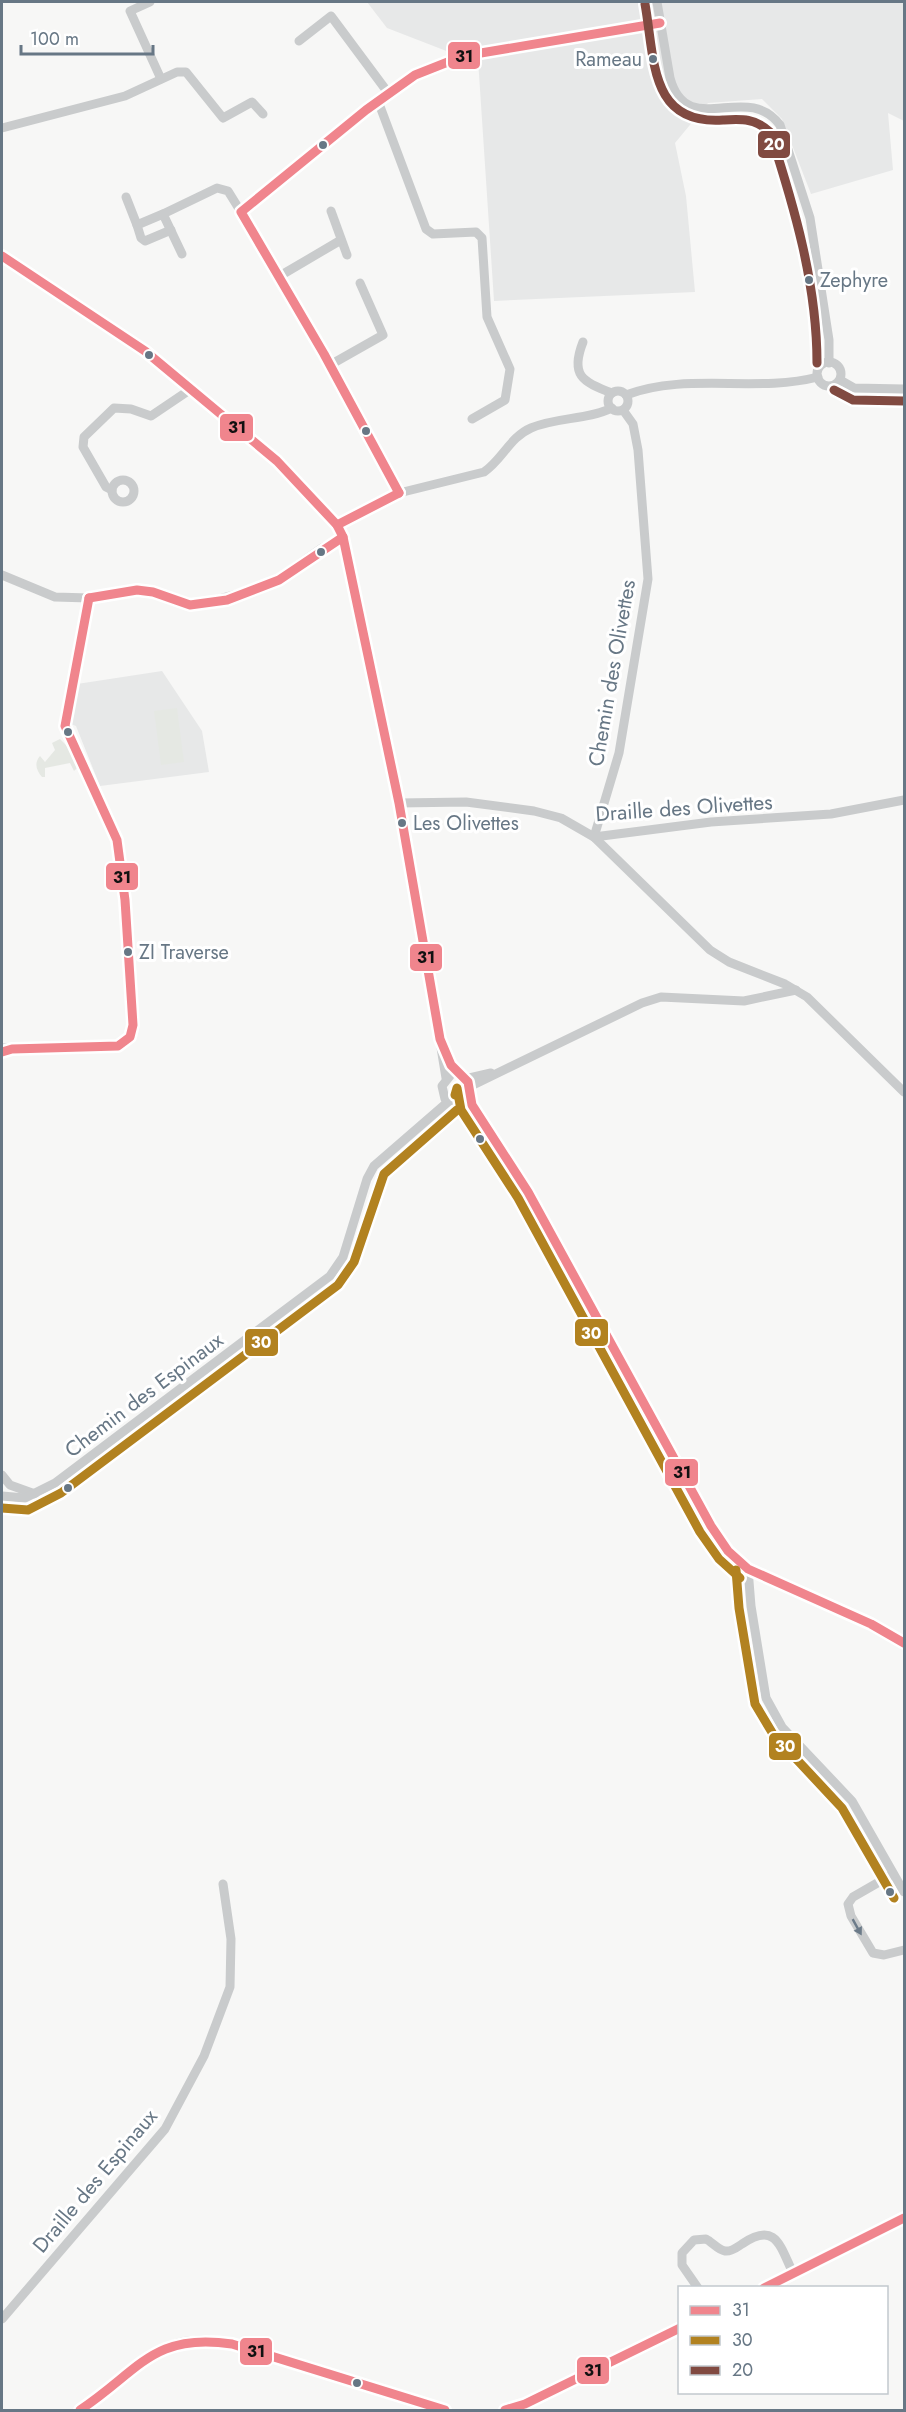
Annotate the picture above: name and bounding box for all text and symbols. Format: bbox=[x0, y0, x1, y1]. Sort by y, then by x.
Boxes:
scale bar bbox=[21, 18, 153, 56]
text: 100 m bbox=[30, 26, 79, 52]
line badge: 31 bbox=[447, 41, 481, 70]
text: 31 bbox=[455, 45, 473, 68]
place label: Rameau bbox=[575, 45, 642, 74]
marker: Rameau bbox=[647, 53, 659, 65]
line badge: 20 bbox=[757, 130, 791, 159]
text: 20 bbox=[763, 133, 785, 156]
unlabelled marker bbox=[317, 139, 329, 151]
place label: Zephyre bbox=[820, 266, 888, 295]
marker: Zephyre bbox=[803, 274, 815, 286]
unlabelled marker bbox=[143, 349, 155, 361]
line badge: 31 bbox=[219, 413, 254, 442]
text: 31 bbox=[228, 416, 246, 439]
unlabelled marker bbox=[360, 425, 372, 437]
unlabelled marker bbox=[315, 546, 327, 558]
street label: Chemin des Olivettes bbox=[581, 577, 643, 769]
unlabelled marker bbox=[62, 726, 74, 738]
street label: Draille des Olivettes bbox=[594, 787, 774, 829]
place label: Les Olivettes bbox=[413, 809, 519, 838]
marker: Les Olivettes bbox=[396, 817, 408, 829]
line badge: 31 bbox=[105, 862, 139, 891]
text: 31 bbox=[113, 866, 131, 889]
place label: ZI Traverse bbox=[139, 938, 229, 967]
line badge: 31 bbox=[409, 943, 443, 972]
marker: ZI Traverse bbox=[122, 946, 134, 958]
text: 31 bbox=[417, 946, 435, 969]
unlabelled marker bbox=[474, 1133, 486, 1145]
line badge: 30 bbox=[574, 1318, 609, 1347]
text: 30 bbox=[581, 1322, 601, 1345]
street label: Chemin des Espinaux bbox=[59, 1325, 230, 1465]
line badge: 30 bbox=[244, 1328, 279, 1357]
text: 30 bbox=[251, 1331, 271, 1354]
line badge: 31 bbox=[664, 1458, 699, 1487]
text: 31 bbox=[673, 1461, 691, 1484]
unlabelled marker bbox=[62, 1482, 74, 1494]
line badge: 30 bbox=[768, 1732, 802, 1761]
text: 30 bbox=[775, 1735, 795, 1758]
unlabelled marker bbox=[884, 1886, 896, 1898]
one-way arrow bbox=[852, 1919, 862, 1936]
street label: Draille des Espinaux bbox=[26, 2102, 164, 2260]
legend bbox=[678, 2286, 888, 2394]
text: 31 bbox=[732, 2297, 750, 2323]
text: 30 bbox=[732, 2327, 753, 2353]
line badge: 31 bbox=[239, 2337, 273, 2366]
text: 31 bbox=[247, 2340, 265, 2363]
line badge: 31 bbox=[576, 2356, 610, 2385]
text: 20 bbox=[732, 2357, 753, 2383]
text: 31 bbox=[584, 2359, 602, 2382]
unlabelled marker bbox=[351, 2377, 363, 2389]

